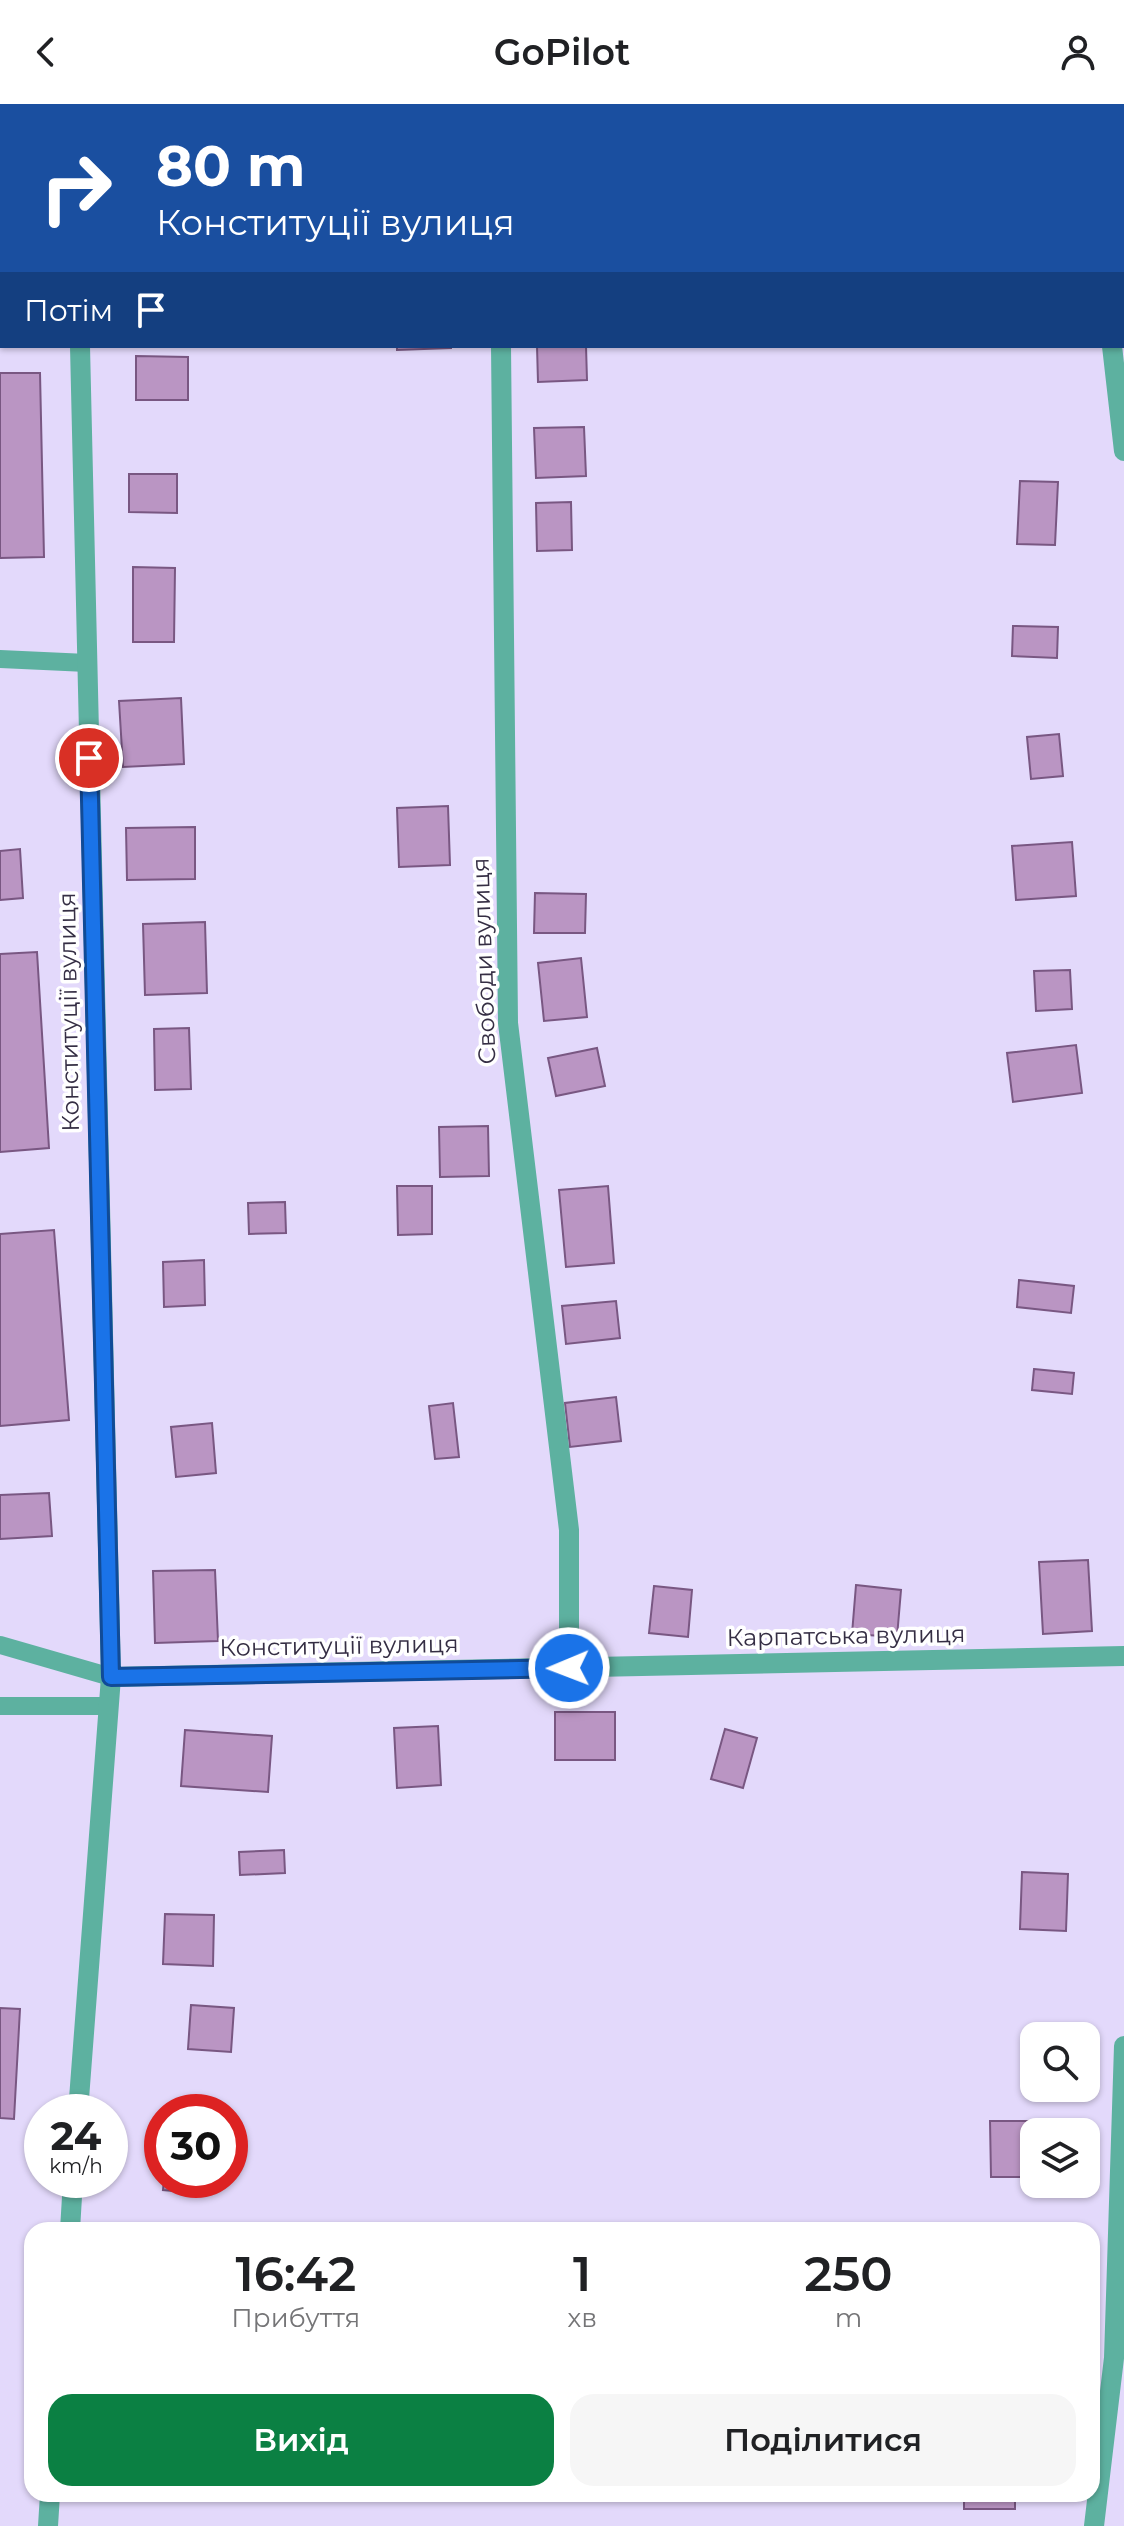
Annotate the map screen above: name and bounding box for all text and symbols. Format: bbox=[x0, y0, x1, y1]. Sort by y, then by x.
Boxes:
icon: back bbox=[24, 30, 68, 74]
text: GoPilot bbox=[494, 30, 630, 74]
icon: person bbox=[1056, 30, 1100, 74]
text: 80 m bbox=[156, 132, 306, 200]
icon: right bbox=[24, 136, 128, 240]
text: Конституції вулиця bbox=[156, 200, 515, 244]
icon: arrive bbox=[129, 288, 173, 332]
text: Потім bbox=[24, 292, 113, 329]
pin bbox=[55, 724, 123, 792]
icon: arrive bbox=[67, 736, 111, 780]
street label: Свободи вулиця bbox=[465, 857, 502, 1065]
street label: Конституції вулиця bbox=[52, 892, 85, 1132]
street label: Карпатська вулиця bbox=[726, 1619, 966, 1652]
position arrow bbox=[527, 1626, 611, 1710]
street label: Конституції вулиця bbox=[219, 1629, 459, 1662]
map controls bbox=[1020, 2022, 1100, 2198]
button: search bbox=[1020, 2022, 1100, 2102]
speed limit sign: 30 bbox=[144, 2094, 248, 2198]
text: 24 bbox=[51, 2111, 101, 2160]
button: layers bbox=[1020, 2118, 1100, 2198]
text: km/h bbox=[49, 2154, 103, 2178]
text: 16:42 bbox=[235, 2245, 356, 2303]
text: 1 bbox=[573, 2245, 591, 2303]
text: 250 bbox=[804, 2245, 893, 2303]
text: Прибуття bbox=[231, 2302, 360, 2334]
text: хв bbox=[568, 2302, 597, 2334]
text: m bbox=[835, 2302, 862, 2334]
button: Вихід bbox=[48, 2394, 554, 2486]
button: Поділитися bbox=[570, 2394, 1076, 2486]

